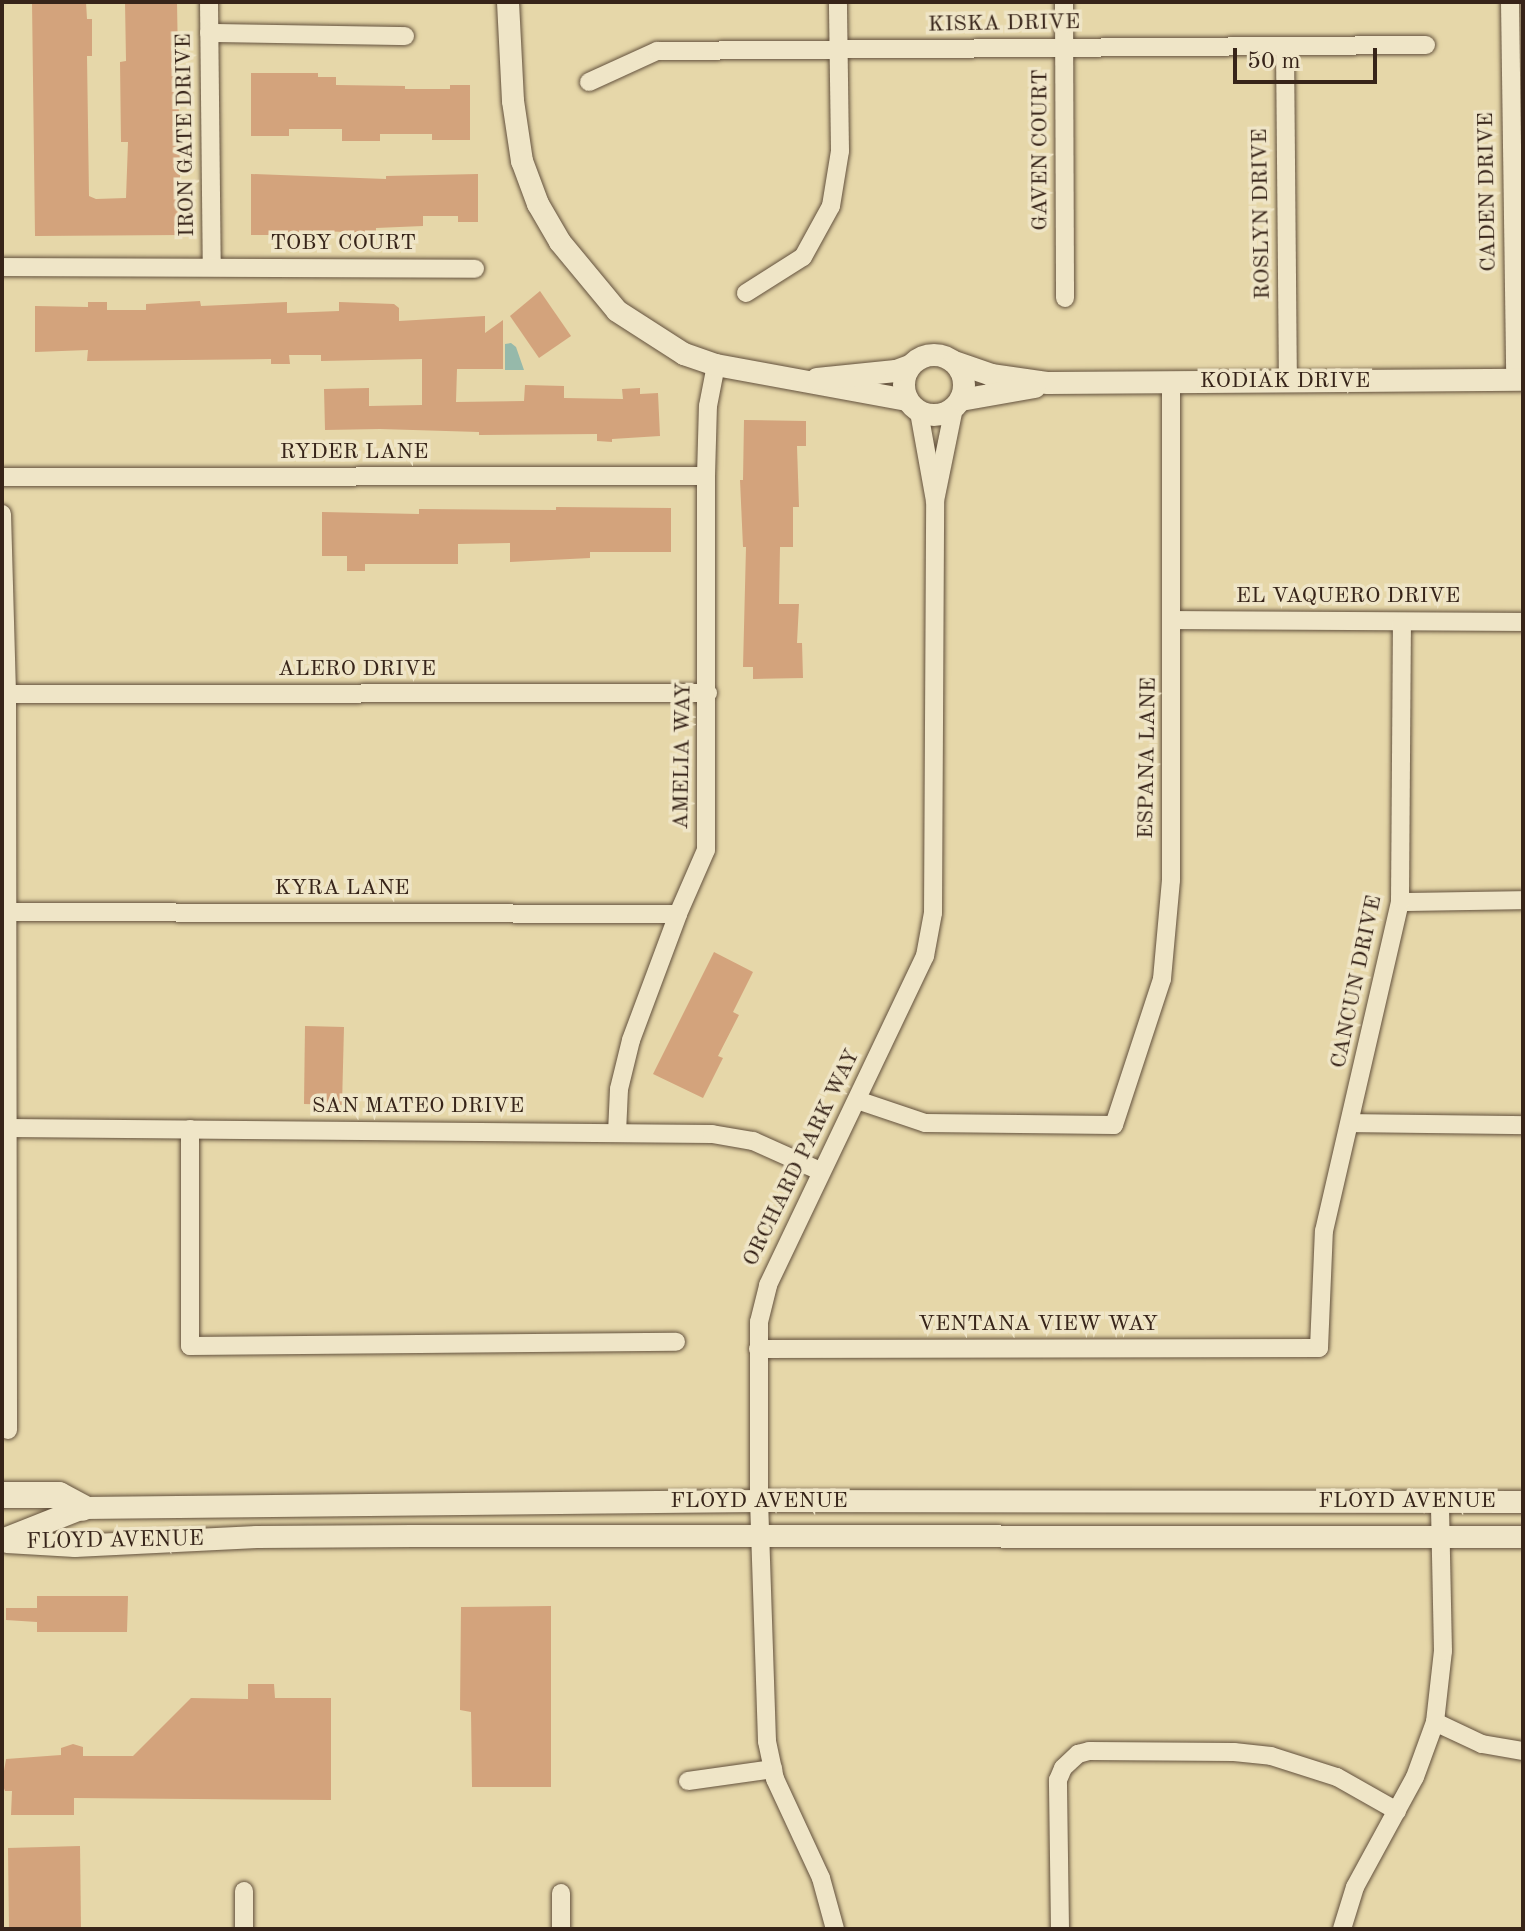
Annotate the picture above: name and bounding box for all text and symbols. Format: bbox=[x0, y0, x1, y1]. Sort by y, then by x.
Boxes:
street label: KISKA DRIVE bbox=[928, 9, 1080, 39]
scale bar bbox=[1237, 32, 1381, 82]
street label: IRON GATE DRIVE bbox=[171, 33, 201, 237]
text: 50 m bbox=[1247, 50, 1301, 74]
street label: GAVEN COURT bbox=[1028, 69, 1054, 231]
street label: CADEN DRIVE bbox=[1473, 112, 1503, 272]
street label: ROSLYN DRIVE bbox=[1247, 128, 1277, 300]
street label: TOBY COURT bbox=[270, 231, 416, 257]
street label: KODIAK DRIVE bbox=[1200, 369, 1370, 395]
street label: RYDER LANE bbox=[280, 440, 428, 466]
street label: EL VAQUERO DRIVE bbox=[1236, 584, 1460, 610]
street label: ALERO DRIVE bbox=[278, 657, 436, 683]
street label: ESPANA LANE bbox=[1133, 677, 1163, 839]
street label: AMELIA WAY bbox=[669, 682, 697, 830]
street label: KYRA LANE bbox=[274, 876, 410, 902]
street label: CANCUN DRIVE bbox=[1326, 893, 1388, 1071]
street label: ORCHARD PARK WAY bbox=[738, 1045, 866, 1271]
street label: SAN MATEO DRIVE bbox=[312, 1094, 524, 1120]
street label: VENTANA VIEW WAY bbox=[918, 1312, 1158, 1338]
street label: FLOYD AVENUE bbox=[670, 1489, 848, 1515]
street label: FLOYD AVENUE bbox=[1318, 1489, 1496, 1515]
street label: FLOYD AVENUE bbox=[26, 1526, 204, 1556]

